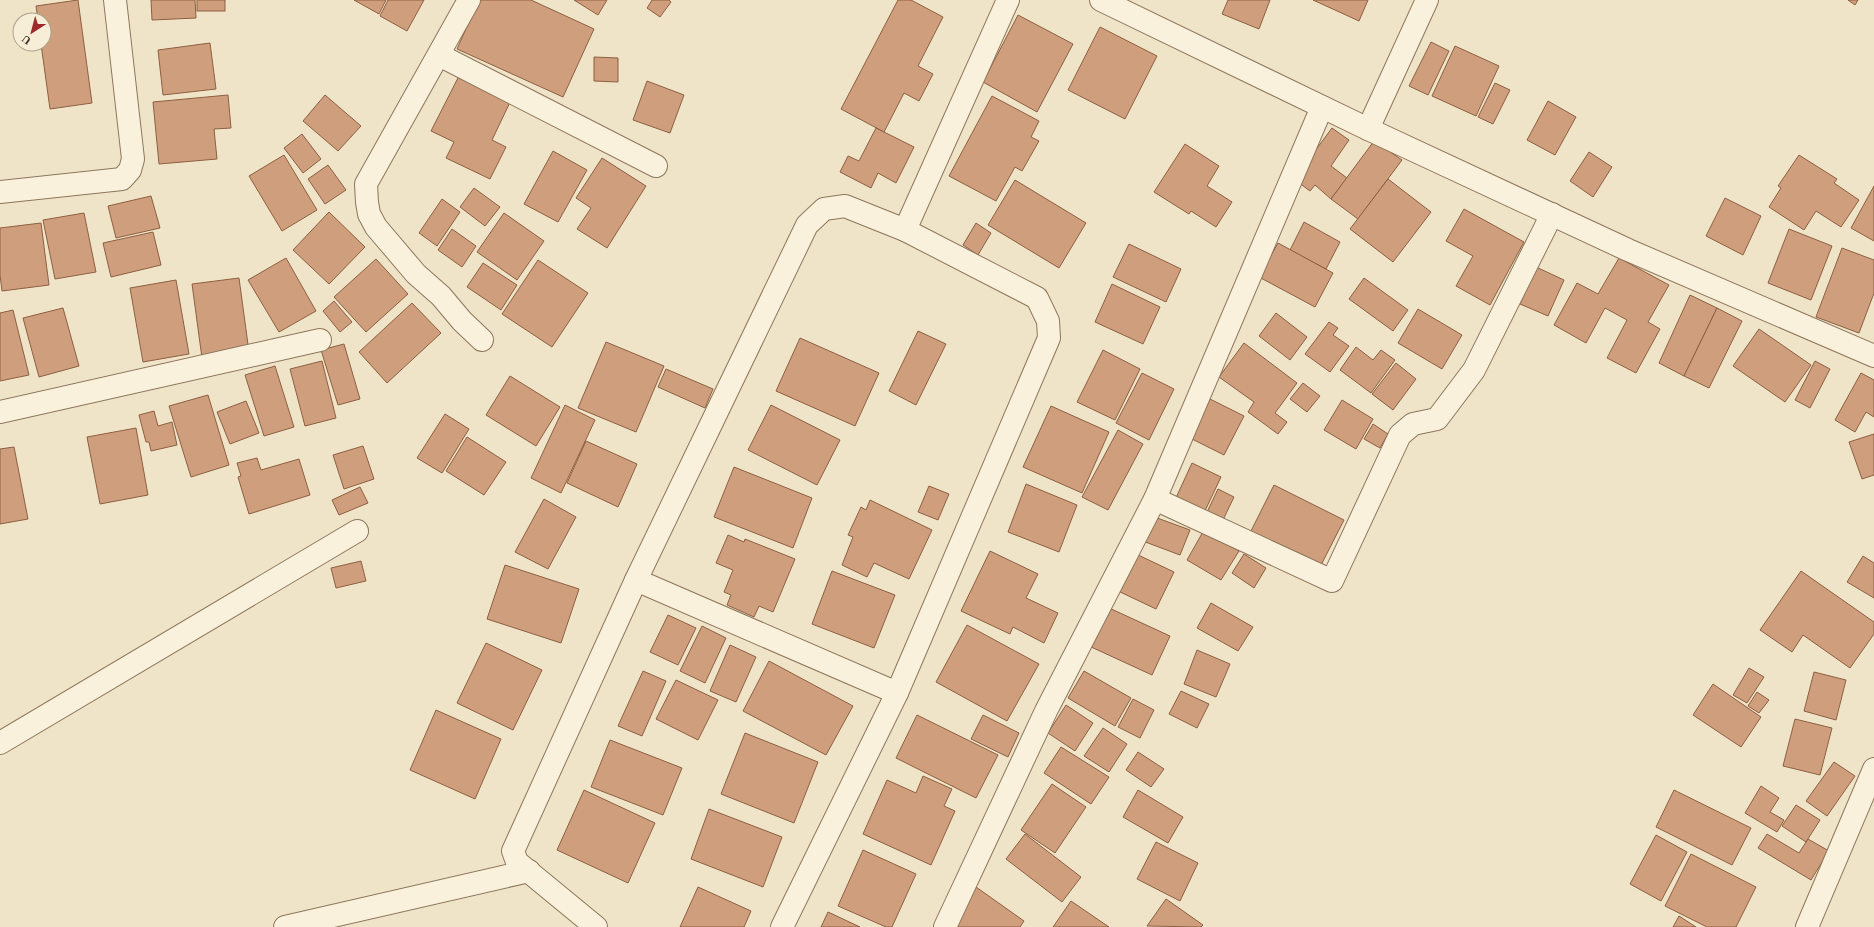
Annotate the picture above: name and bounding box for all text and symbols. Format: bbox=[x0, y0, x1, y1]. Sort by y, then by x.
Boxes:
north arrow bbox=[12, 12, 52, 52]
text: U bbox=[19, 33, 33, 47]

